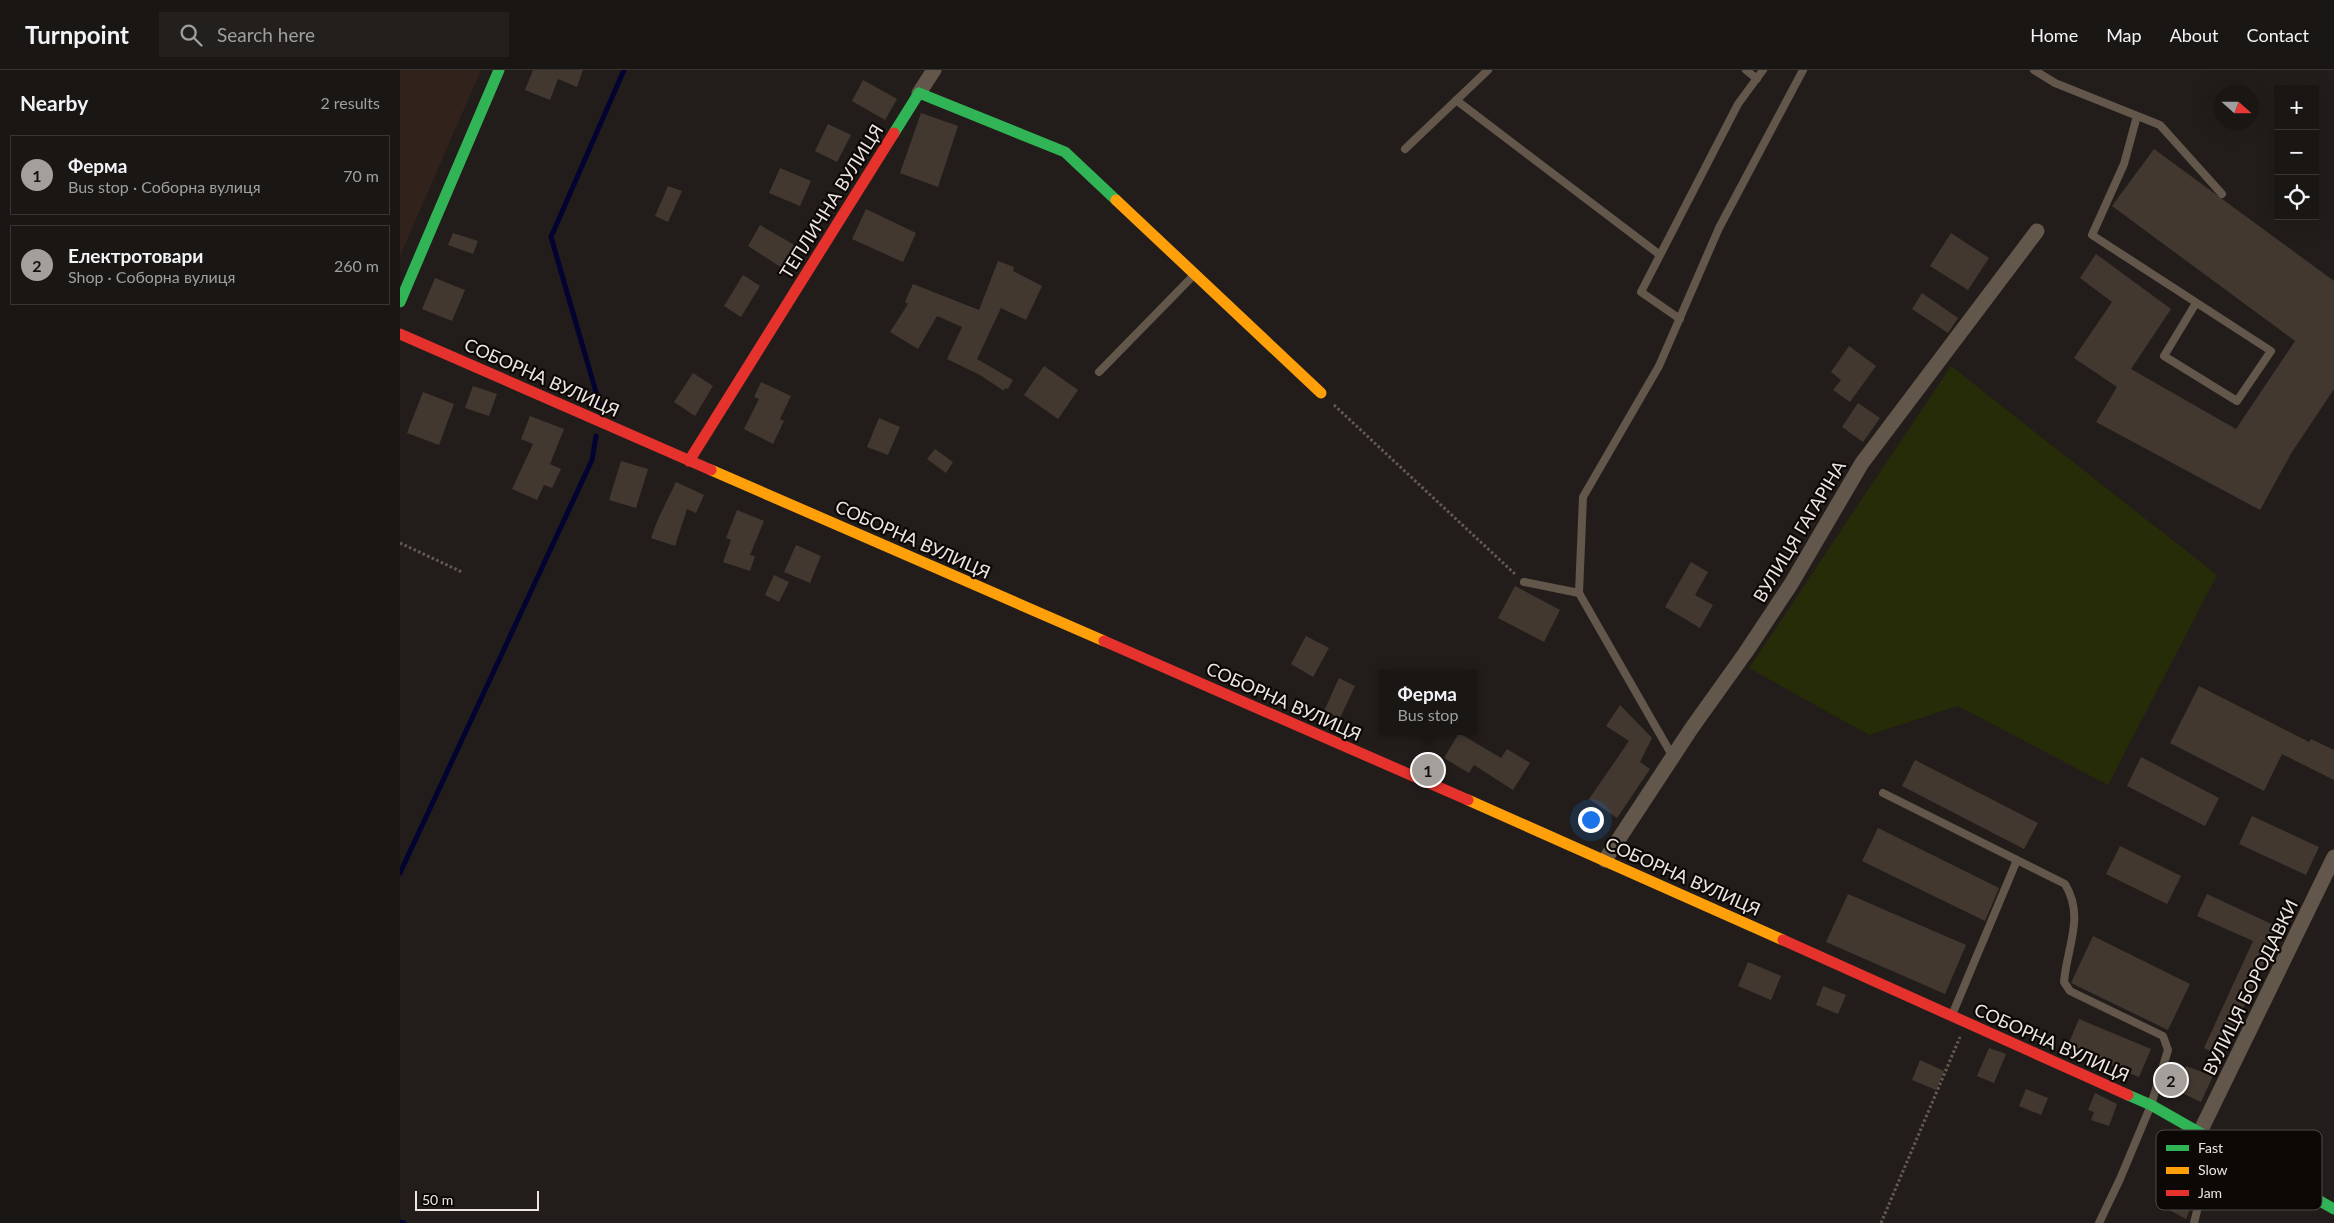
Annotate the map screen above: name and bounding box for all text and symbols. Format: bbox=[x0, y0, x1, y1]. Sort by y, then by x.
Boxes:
search box bbox=[159, 12, 509, 57]
text: Turnpoint bbox=[25, 20, 129, 49]
icon: search bbox=[177, 21, 205, 49]
text: Search here bbox=[217, 23, 315, 46]
text: Home bbox=[2030, 24, 2078, 46]
text: Map bbox=[2106, 24, 2142, 46]
text: About bbox=[2170, 24, 2219, 46]
text: Contact bbox=[2247, 24, 2309, 46]
north arrow bbox=[2214, 85, 2259, 130]
map controls bbox=[2274, 85, 2319, 220]
button: + bbox=[2274, 85, 2319, 130]
text: Nearby bbox=[20, 90, 88, 115]
text: 2 results bbox=[320, 93, 380, 112]
street label: ТЕПЛИЧНА ВУЛИЦЯ bbox=[775, 120, 887, 282]
button: − bbox=[2274, 130, 2319, 175]
text: Ферма bbox=[68, 154, 127, 177]
text: 1 bbox=[32, 166, 42, 185]
text: 70 m bbox=[343, 166, 379, 185]
button: locate bbox=[2274, 175, 2319, 220]
text: Bus stop · Соборна вулиця bbox=[68, 177, 261, 196]
text: Електротовари bbox=[68, 244, 203, 267]
text: 2 bbox=[32, 256, 42, 275]
text: 260 m bbox=[334, 256, 379, 275]
text: Shop · Соборна вулиця bbox=[68, 267, 235, 286]
street label: СОБОРНА ВУЛИЦЯ bbox=[461, 333, 623, 421]
street label: ВУЛИЦЯ ГАГАРІНА bbox=[1748, 456, 1850, 606]
street label: СОБОРНА ВУЛИЦЯ bbox=[832, 495, 994, 583]
street label: СОБОРНА ВУЛИЦЯ bbox=[1203, 657, 1365, 745]
popup bbox=[1379, 670, 1477, 735]
text: Ферма bbox=[1398, 682, 1457, 705]
text: Bus stop bbox=[1398, 705, 1458, 724]
pin: 1 bbox=[1412, 751, 1444, 789]
your location bbox=[1578, 807, 1604, 833]
street label: СОБОРНА ВУЛИЦЯ bbox=[1602, 832, 1764, 920]
street label: ВУЛИЦЯ БОРОДАВКИ bbox=[2198, 895, 2302, 1079]
street label: СОБОРНА ВУЛИЦЯ bbox=[1971, 998, 2133, 1086]
pin: 2 bbox=[2155, 1061, 2187, 1099]
legend bbox=[2156, 1130, 2322, 1210]
text: Fast bbox=[2198, 1139, 2223, 1156]
text: Slow bbox=[2198, 1161, 2228, 1178]
text: Jam bbox=[2198, 1184, 2222, 1201]
scale bar bbox=[415, 1188, 539, 1211]
text: 50 m bbox=[422, 1191, 453, 1208]

